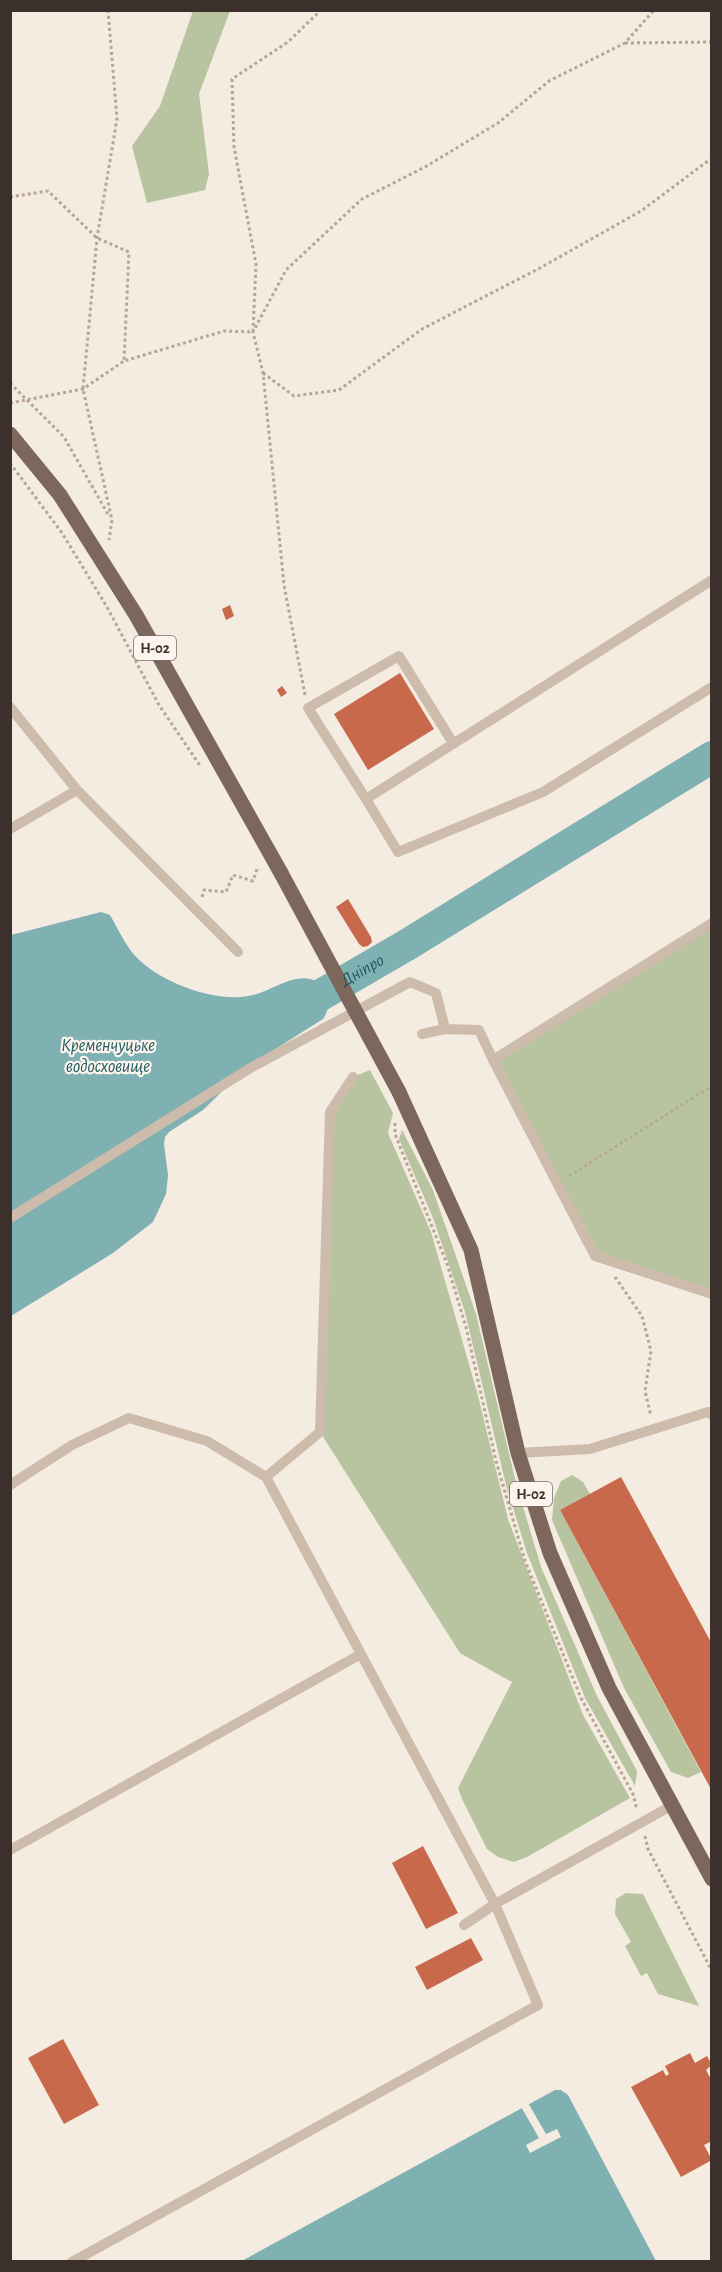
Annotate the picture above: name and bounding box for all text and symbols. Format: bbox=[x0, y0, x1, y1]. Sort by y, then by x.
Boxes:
road number: Н-02 bbox=[134, 636, 176, 660]
water label: Дніпро bbox=[337, 951, 387, 991]
water label: Кременчуцьке водосховище bbox=[61, 1037, 155, 1076]
road number: Н-02 bbox=[510, 1482, 552, 1506]

